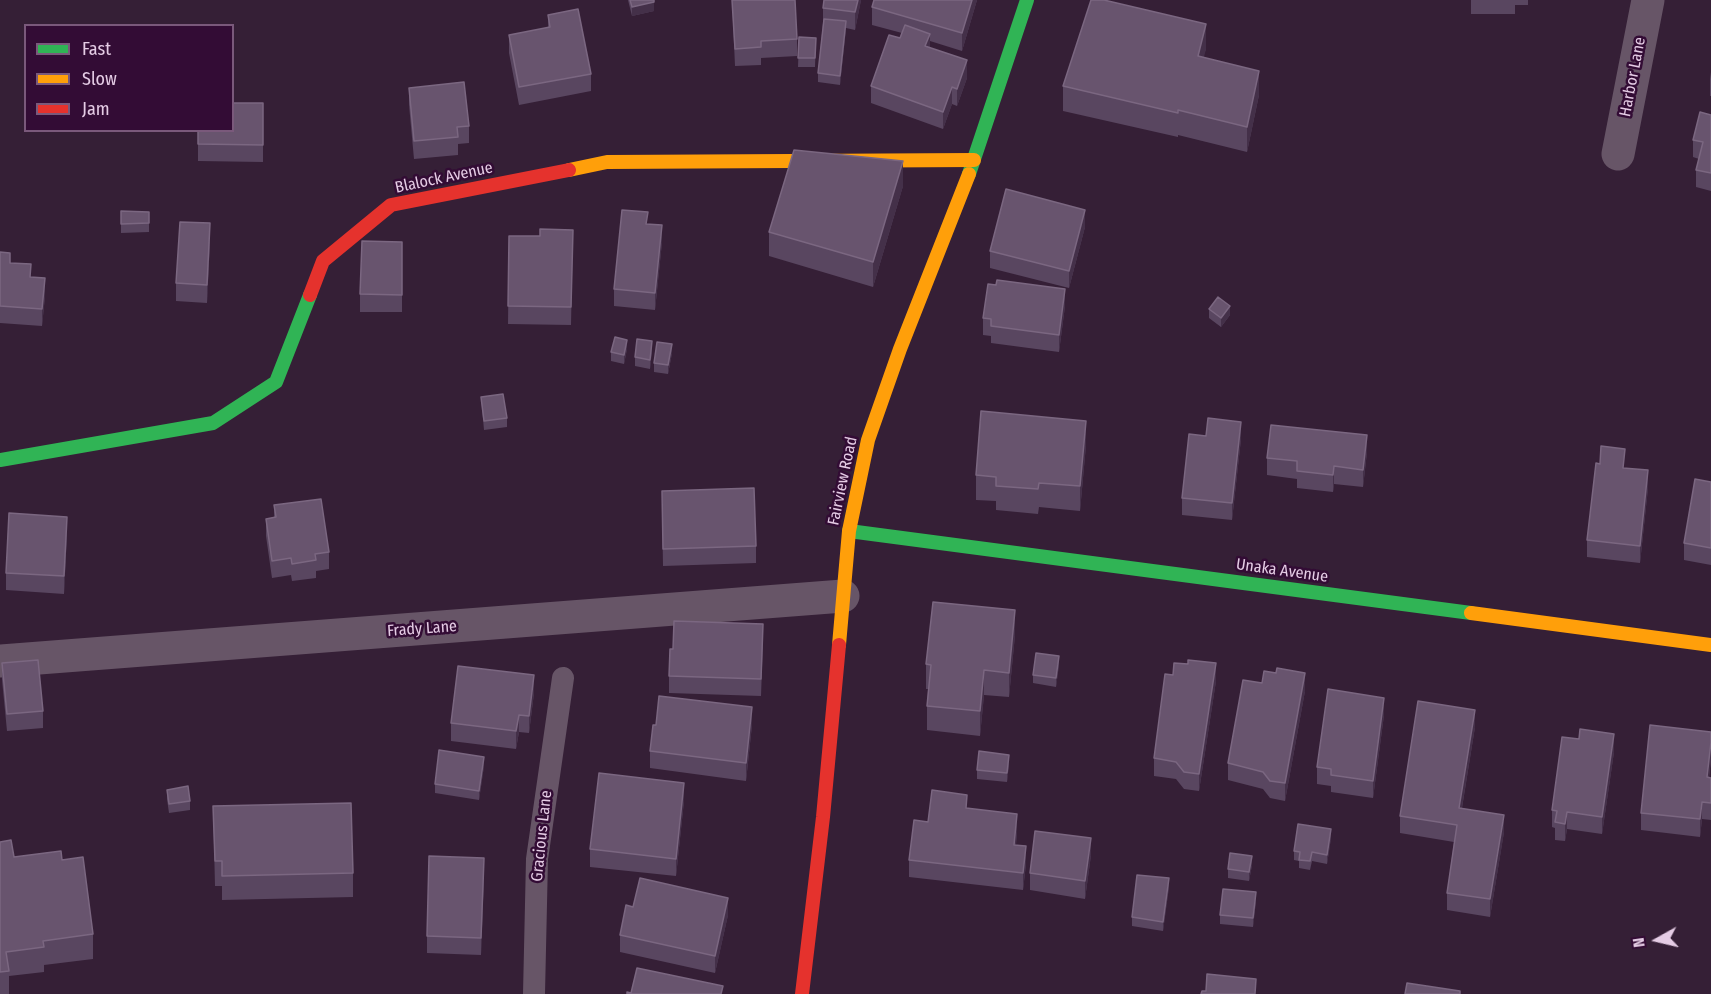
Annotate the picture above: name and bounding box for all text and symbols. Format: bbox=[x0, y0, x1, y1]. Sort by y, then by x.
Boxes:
legend bbox=[24, 24, 234, 132]
street label: Harbor Lane bbox=[1616, 36, 1650, 118]
text: Fast bbox=[82, 38, 111, 60]
text: Slow bbox=[82, 68, 117, 90]
text: Jam bbox=[82, 98, 110, 120]
street label: Blalock Avenue bbox=[393, 158, 495, 198]
street label: Fairview Road bbox=[824, 435, 862, 527]
street label: Unaka Avenue bbox=[1235, 555, 1329, 587]
street label: Frady Lane bbox=[386, 617, 458, 641]
street label: Gracious Lane bbox=[528, 789, 556, 883]
north arrow bbox=[1627, 910, 1687, 970]
text: N bbox=[1629, 937, 1649, 949]

